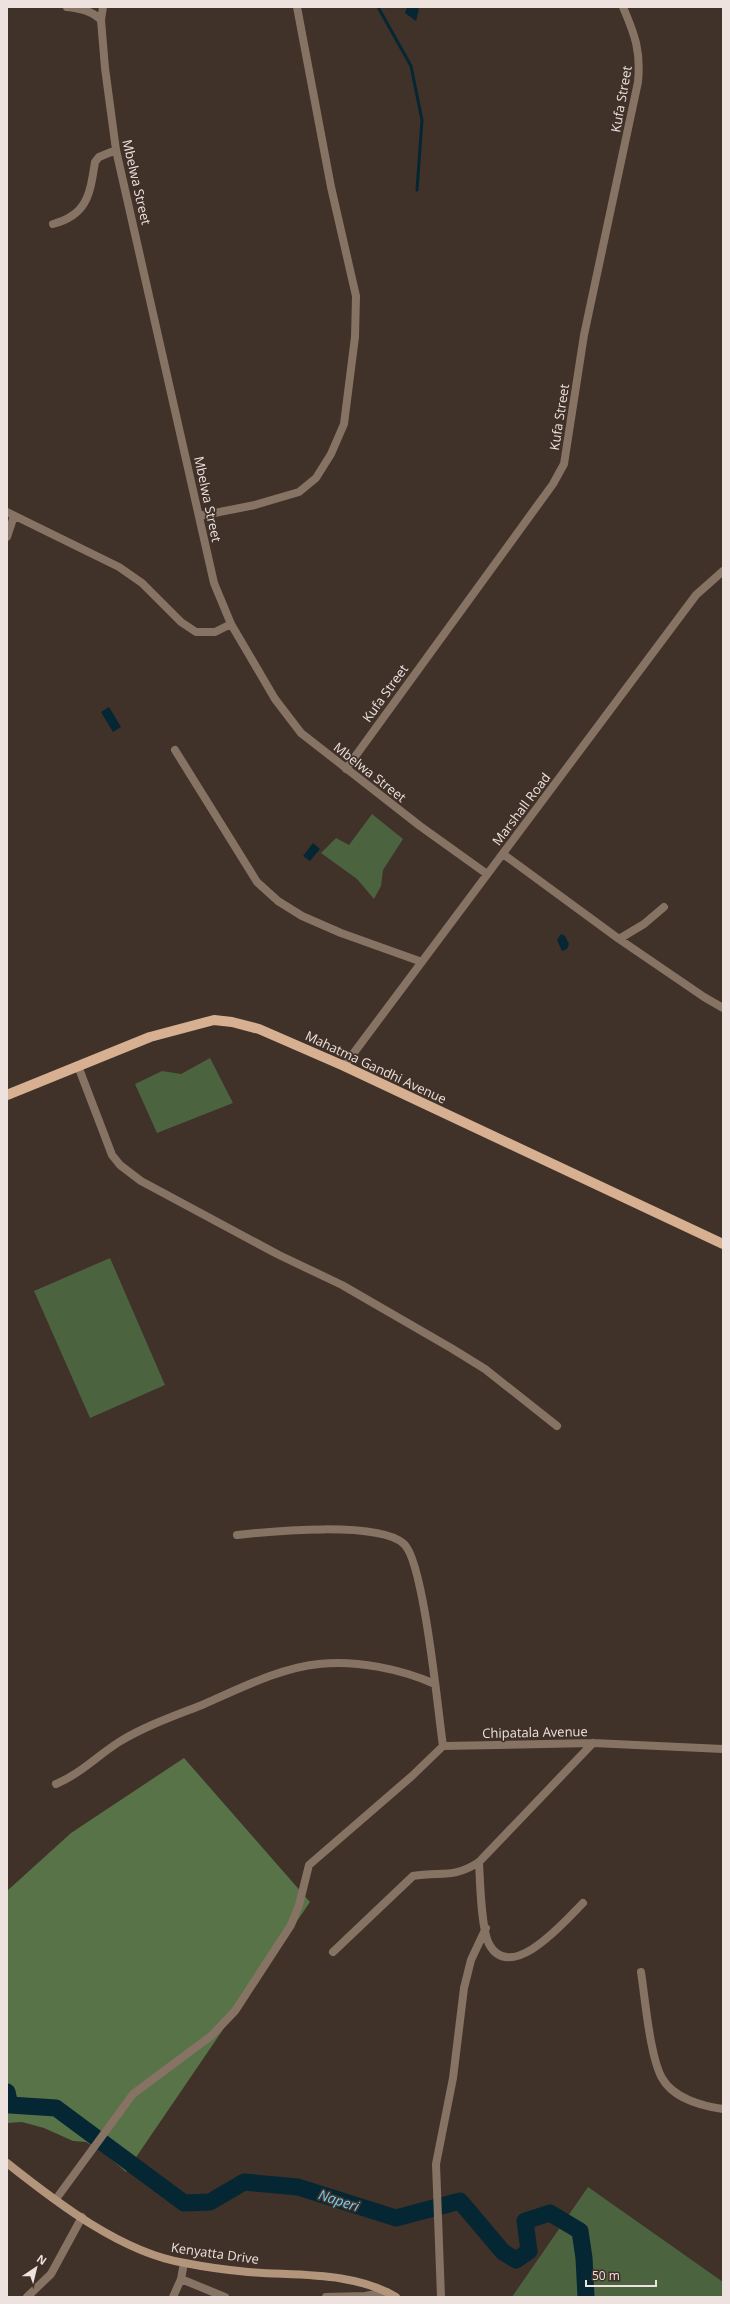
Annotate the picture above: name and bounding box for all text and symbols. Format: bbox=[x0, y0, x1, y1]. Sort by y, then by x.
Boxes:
street label: Kufa Street bbox=[606, 64, 636, 134]
street label: Mbelwa Street bbox=[118, 137, 156, 227]
street label: Kufa Street bbox=[545, 382, 573, 452]
street label: Mbelwa Street bbox=[190, 454, 226, 544]
street label: Kufa Street bbox=[358, 660, 412, 725]
street label: Mbelwa Street bbox=[330, 738, 410, 806]
street label: Marshall Road bbox=[488, 769, 554, 849]
street label: Mahatma Gandhi Avenue bbox=[302, 1026, 450, 1108]
street label: Chipatala Avenue bbox=[482, 1722, 588, 1742]
water label: Naperi bbox=[316, 2184, 362, 2216]
street label: Kenyatta Drive bbox=[170, 2238, 260, 2268]
north arrow bbox=[16, 2248, 56, 2288]
text: N bbox=[34, 2251, 50, 2268]
scale bar bbox=[586, 2262, 656, 2288]
text: 50 m bbox=[592, 2267, 620, 2284]

